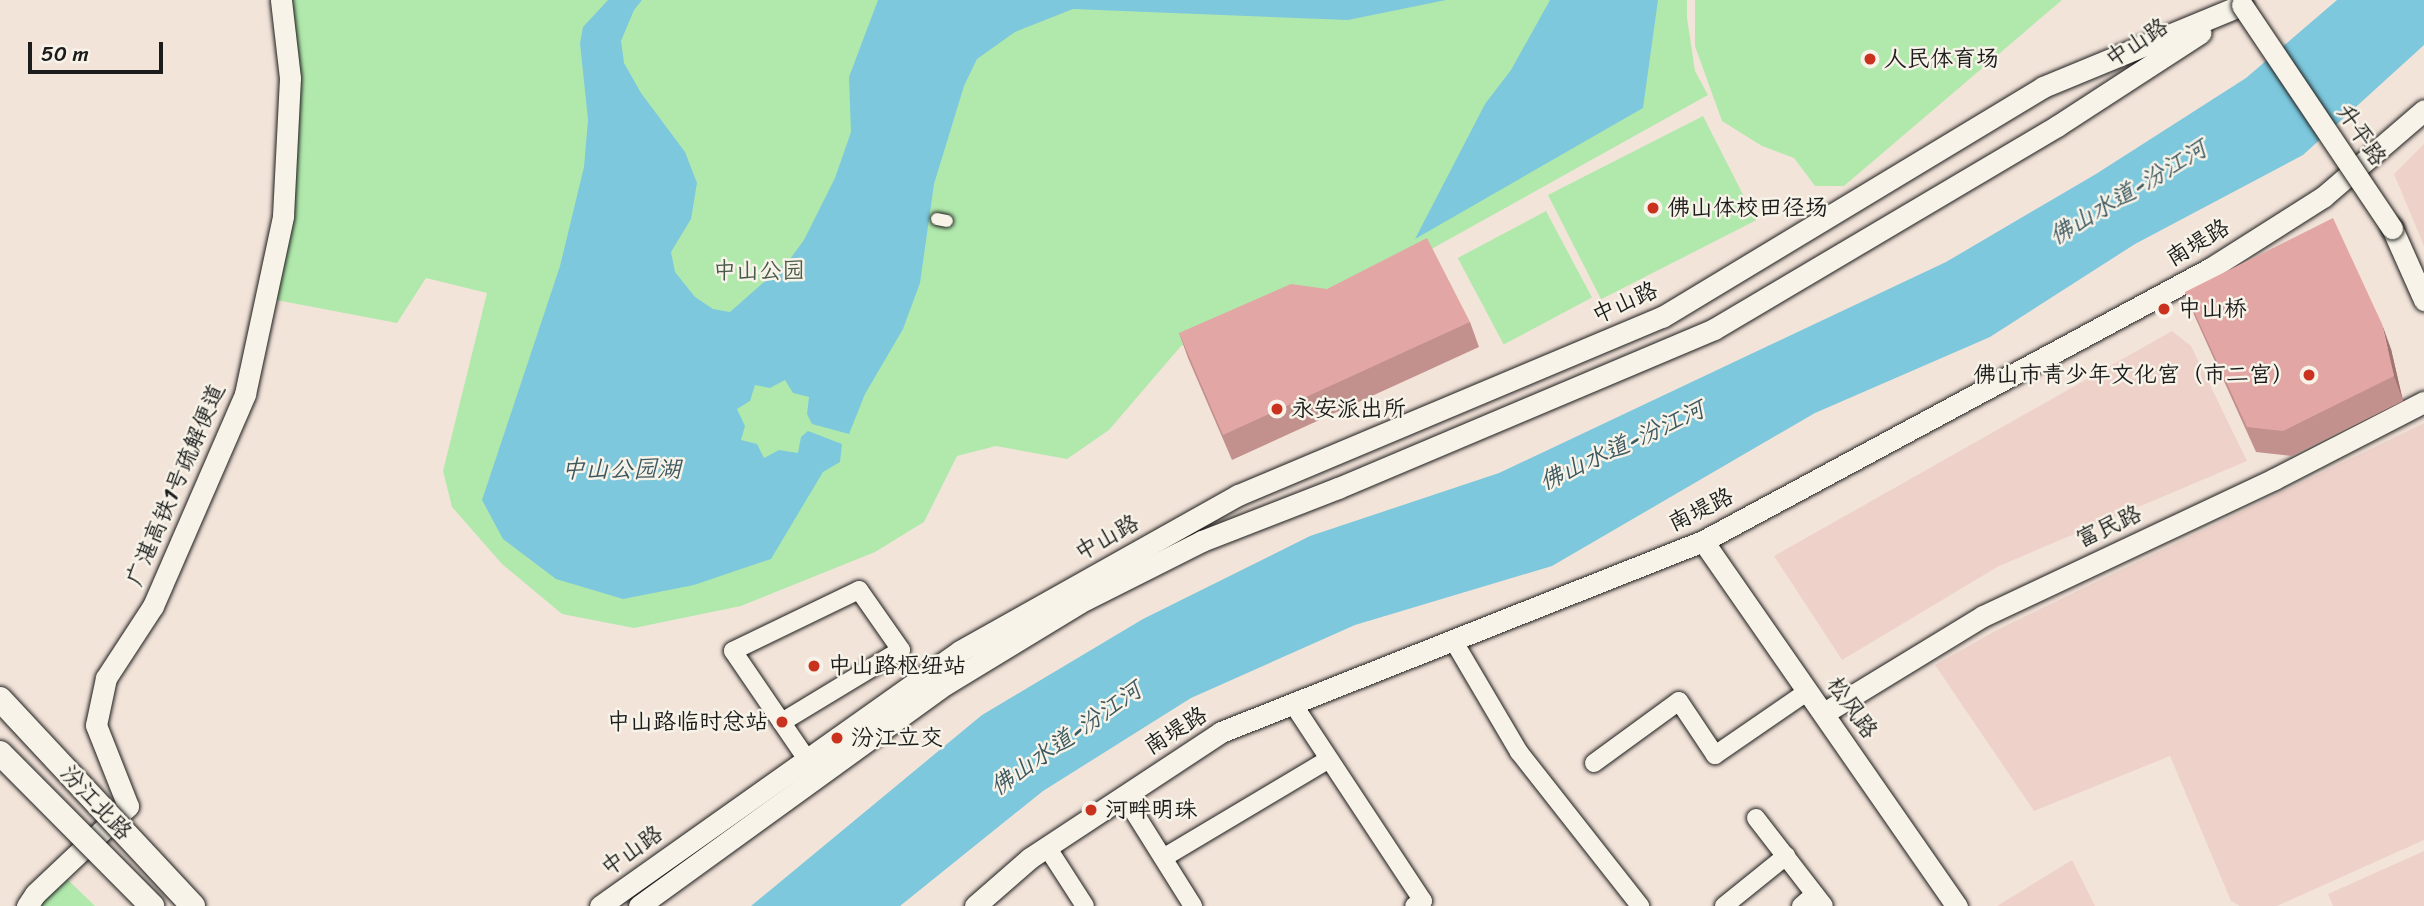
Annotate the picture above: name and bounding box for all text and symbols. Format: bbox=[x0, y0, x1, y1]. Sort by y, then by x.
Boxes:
street label: 中山路 bbox=[2101, 13, 2173, 73]
scale bar bbox=[32, 28, 166, 72]
text: 50 m bbox=[41, 35, 89, 73]
place label: 人民体育场 bbox=[1884, 45, 1999, 73]
marker: 人民体育场 bbox=[1862, 51, 1878, 67]
street label: 升平路 bbox=[2330, 99, 2392, 171]
water label: 佛山水道-汾江河 bbox=[2044, 135, 2212, 251]
place label: 佛山体校田径场 bbox=[1667, 194, 1828, 222]
marker: 佛山体校田径场 bbox=[1645, 200, 1661, 216]
street label: 南堤路 bbox=[2161, 213, 2235, 273]
park label: 中山公园 bbox=[713, 257, 805, 285]
street label: 中山路 bbox=[1588, 276, 1662, 330]
place label: 中山桥 bbox=[2178, 295, 2247, 323]
marker: 中山桥 bbox=[2156, 301, 2172, 317]
place label: 佛山市青少年文化宫（市二宫） bbox=[1973, 361, 2295, 389]
marker: 佛山市青少年文化宫（市二宫） bbox=[2301, 367, 2317, 383]
street label: 广湛高铁1号疏解便道 bbox=[121, 380, 231, 590]
place label: 永安派出所 bbox=[1291, 395, 1406, 423]
water label: 佛山水道-汾江河 bbox=[1535, 395, 1709, 497]
marker: 永安派出所 bbox=[1269, 401, 1285, 417]
water label: 中山公园湖 bbox=[561, 456, 681, 484]
street label: 南堤路 bbox=[1664, 482, 1738, 538]
street label: 富民路 bbox=[2072, 500, 2146, 554]
street label: 中山路 bbox=[1070, 509, 1144, 567]
place label: 中山路枢纽站 bbox=[828, 652, 966, 680]
marker: 中山路枢纽站 bbox=[806, 658, 822, 674]
street label: 松风路 bbox=[1821, 672, 1883, 744]
water label: 佛山水道-汾江河 bbox=[984, 676, 1148, 802]
street label: 南堤路 bbox=[1139, 701, 1213, 761]
place label: 中山路临时总站 bbox=[607, 708, 768, 736]
marker: 中山路临时总站 bbox=[774, 714, 790, 730]
place label: 汾江立交 bbox=[851, 724, 943, 752]
marker: 汾江立交 bbox=[829, 730, 845, 746]
street label: 汾江北路 bbox=[55, 760, 137, 846]
place label: 河畔明珠 bbox=[1105, 796, 1197, 824]
marker: 河畔明珠 bbox=[1083, 802, 1099, 818]
street label: 中山路 bbox=[596, 820, 668, 882]

